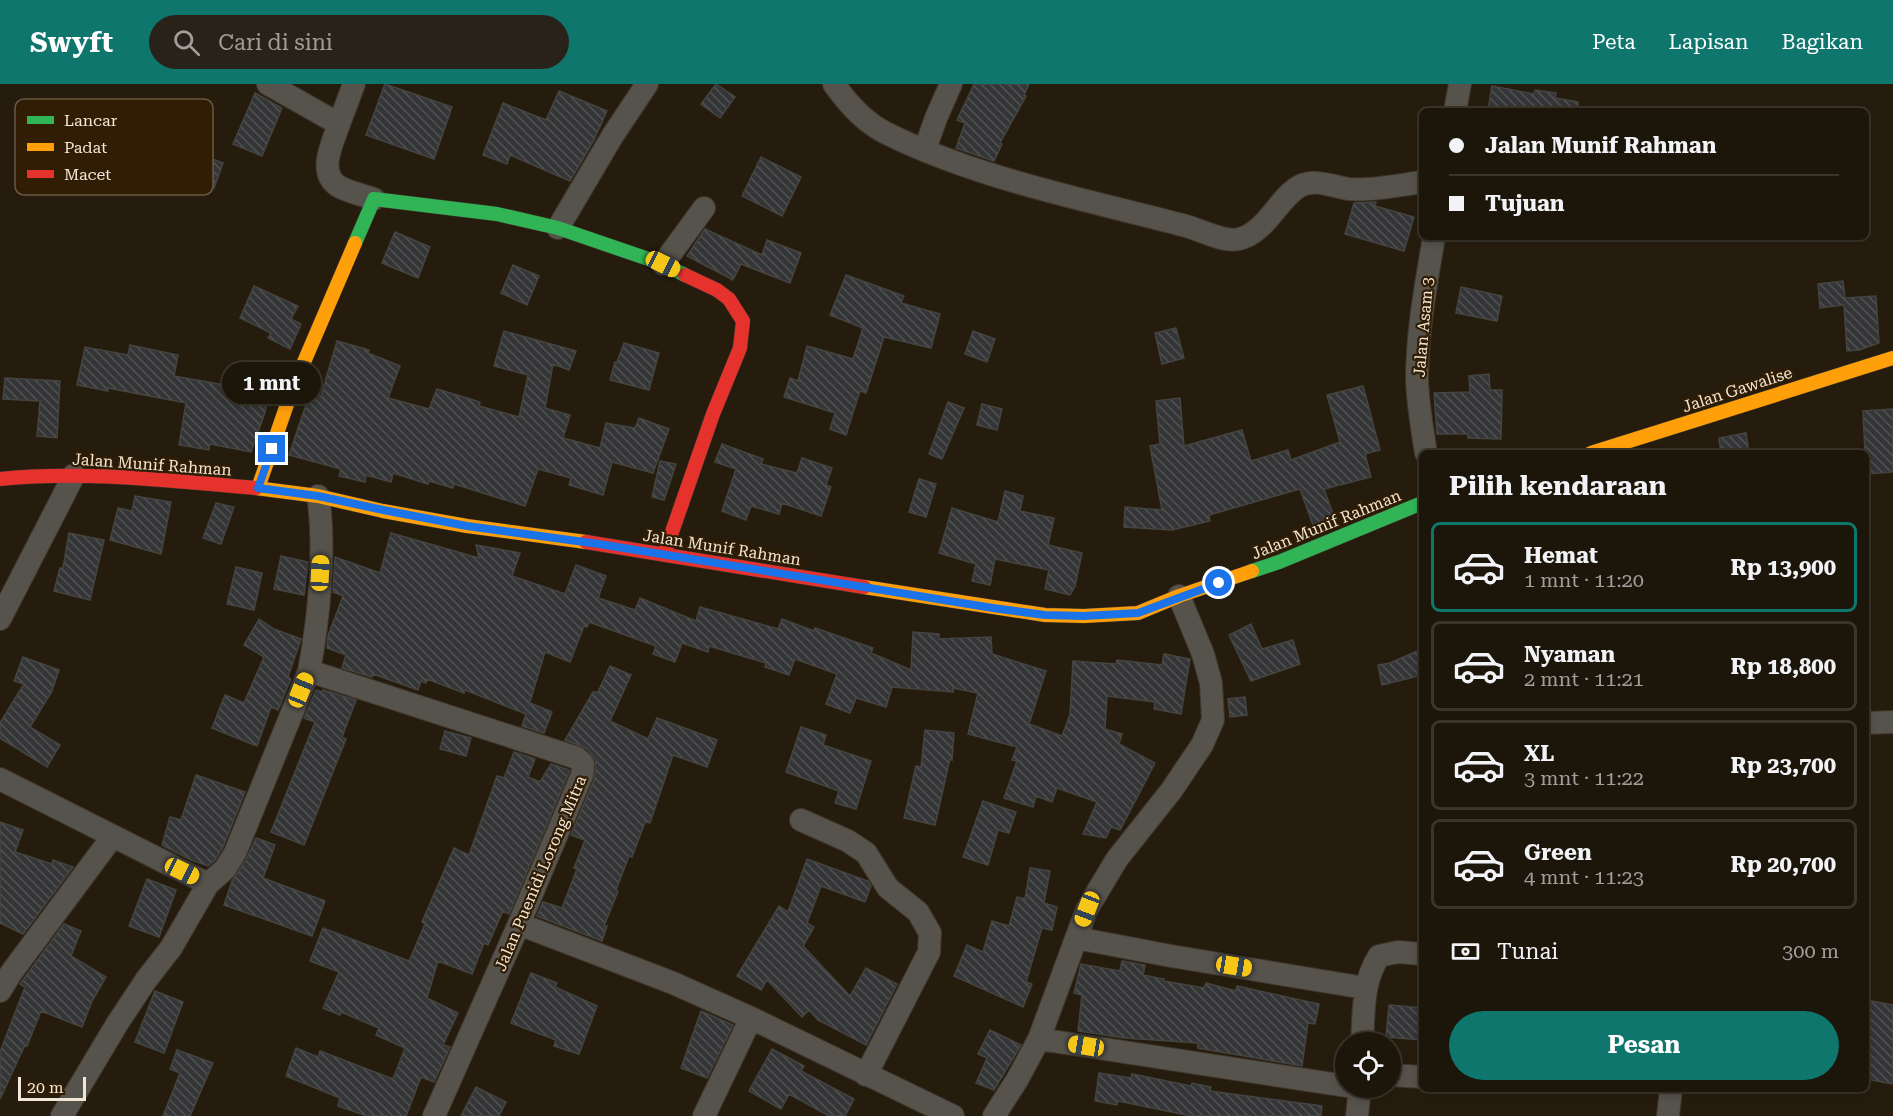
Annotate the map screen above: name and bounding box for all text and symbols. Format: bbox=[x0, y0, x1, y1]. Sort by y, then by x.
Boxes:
search box bbox=[149, 15, 569, 69]
text: Swyft bbox=[30, 26, 113, 59]
icon: search bbox=[170, 26, 203, 59]
text: Cari di sini bbox=[218, 30, 333, 55]
text: Peta bbox=[1592, 30, 1636, 54]
text: Lapisan bbox=[1669, 30, 1749, 54]
text: Bagikan bbox=[1782, 30, 1863, 54]
legend bbox=[15, 99, 213, 195]
text: Lancar bbox=[64, 111, 118, 130]
text: Jalan Munif Rahman bbox=[1485, 133, 1716, 158]
text: Padat bbox=[64, 138, 107, 157]
text: Macet bbox=[64, 165, 111, 184]
text: Tujuan bbox=[1485, 191, 1565, 216]
car bbox=[643, 248, 683, 280]
street label: Jalan Asam 3 bbox=[1410, 276, 1437, 378]
callout: 1 mnt bbox=[222, 362, 322, 404]
street label: Jalan Gawalise bbox=[1680, 363, 1795, 416]
text: 1 mnt bbox=[243, 371, 300, 395]
route end bbox=[258, 435, 285, 462]
street label: Jalan Munif Rahman bbox=[72, 449, 232, 480]
text: Pilih kendaraan bbox=[1449, 470, 1667, 502]
street label: Jalan Munif Rahman bbox=[1249, 486, 1404, 563]
street label: Jalan Munif Rahman bbox=[642, 526, 802, 569]
icon: car bbox=[1452, 540, 1506, 594]
text: Hemat bbox=[1524, 543, 1598, 568]
car bbox=[310, 555, 330, 591]
text: Rp 13,900 bbox=[1731, 555, 1836, 580]
text: 1 mnt · 11:20 bbox=[1524, 568, 1644, 592]
route start bbox=[1205, 569, 1232, 596]
icon: car bbox=[1452, 639, 1506, 693]
text: Nyaman bbox=[1524, 642, 1615, 667]
text: Rp 18,800 bbox=[1731, 654, 1836, 679]
text: 2 mnt · 11:21 bbox=[1524, 667, 1644, 691]
car bbox=[286, 670, 316, 710]
icon: car bbox=[1452, 738, 1506, 792]
text: XL bbox=[1524, 741, 1554, 766]
text: Rp 23,700 bbox=[1731, 753, 1836, 778]
text: 3 mnt · 11:22 bbox=[1524, 766, 1644, 790]
street label: Jalan Puenidi Lorong Mitra bbox=[491, 772, 590, 974]
icon: car bbox=[1452, 837, 1506, 891]
text: Green bbox=[1524, 840, 1592, 865]
text: Rp 20,700 bbox=[1731, 852, 1836, 877]
car bbox=[162, 855, 202, 887]
text: 4 mnt · 11:23 bbox=[1524, 865, 1644, 889]
car bbox=[1072, 889, 1102, 929]
icon: cash bbox=[1449, 935, 1482, 968]
text: Tunai bbox=[1497, 939, 1558, 964]
text: 300 m bbox=[1782, 939, 1839, 963]
car bbox=[1215, 954, 1253, 978]
button: Pesan bbox=[1449, 1011, 1839, 1080]
map controls bbox=[1335, 1032, 1401, 1098]
button: locate bbox=[1335, 1032, 1401, 1098]
car bbox=[1067, 1034, 1105, 1058]
scale bar bbox=[18, 1074, 86, 1102]
text: 20 m bbox=[27, 1078, 64, 1097]

